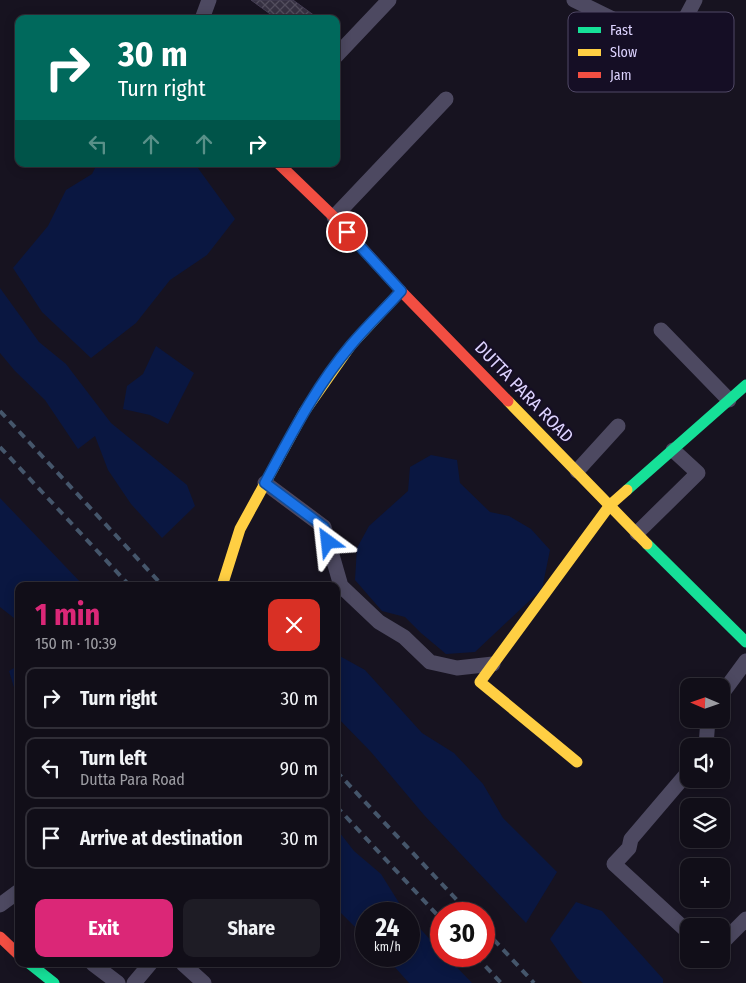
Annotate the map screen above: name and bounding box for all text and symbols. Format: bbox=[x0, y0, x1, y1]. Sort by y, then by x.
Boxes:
legend bbox=[568, 12, 734, 92]
text: Fast bbox=[610, 22, 633, 39]
text: 30 m bbox=[118, 33, 188, 75]
icon: right bbox=[35, 35, 100, 100]
text: Slow bbox=[610, 44, 637, 61]
text: Jam bbox=[610, 67, 631, 84]
text: Turn right bbox=[118, 75, 206, 102]
icon: left bbox=[84, 130, 112, 158]
icon: ahead bbox=[137, 130, 165, 158]
icon: ahead bbox=[190, 130, 218, 158]
icon: right bbox=[243, 130, 271, 158]
pin bbox=[326, 211, 368, 253]
icon: arrive bbox=[333, 218, 361, 246]
street label: DUTTA PARA ROAD bbox=[470, 337, 578, 447]
position arrow bbox=[301, 515, 353, 567]
text: 1 min bbox=[35, 597, 100, 633]
button: close bbox=[268, 599, 320, 651]
text: 150 m · 10:39 bbox=[35, 634, 117, 653]
north arrow bbox=[680, 678, 730, 728]
map controls bbox=[680, 678, 730, 968]
icon: right bbox=[37, 684, 65, 712]
text: Turn right bbox=[80, 687, 157, 710]
text: 30 m bbox=[280, 687, 318, 710]
button: sound bbox=[680, 738, 730, 788]
text: Turn left bbox=[80, 747, 147, 770]
icon: left bbox=[37, 754, 65, 782]
text: 90 m bbox=[280, 757, 318, 780]
text: Dutta Para Road bbox=[80, 770, 185, 789]
button: layers bbox=[680, 798, 730, 848]
icon: arrive bbox=[37, 824, 65, 852]
text: Arrive at destination bbox=[80, 827, 243, 850]
text: 30 m bbox=[280, 827, 318, 850]
button: + bbox=[680, 858, 730, 908]
button: Exit bbox=[35, 899, 173, 957]
button: Share bbox=[183, 899, 320, 957]
speed limit sign: 30 bbox=[430, 902, 495, 967]
text: 24 bbox=[376, 913, 399, 943]
button: − bbox=[680, 918, 730, 968]
text: km/h bbox=[374, 940, 401, 954]

